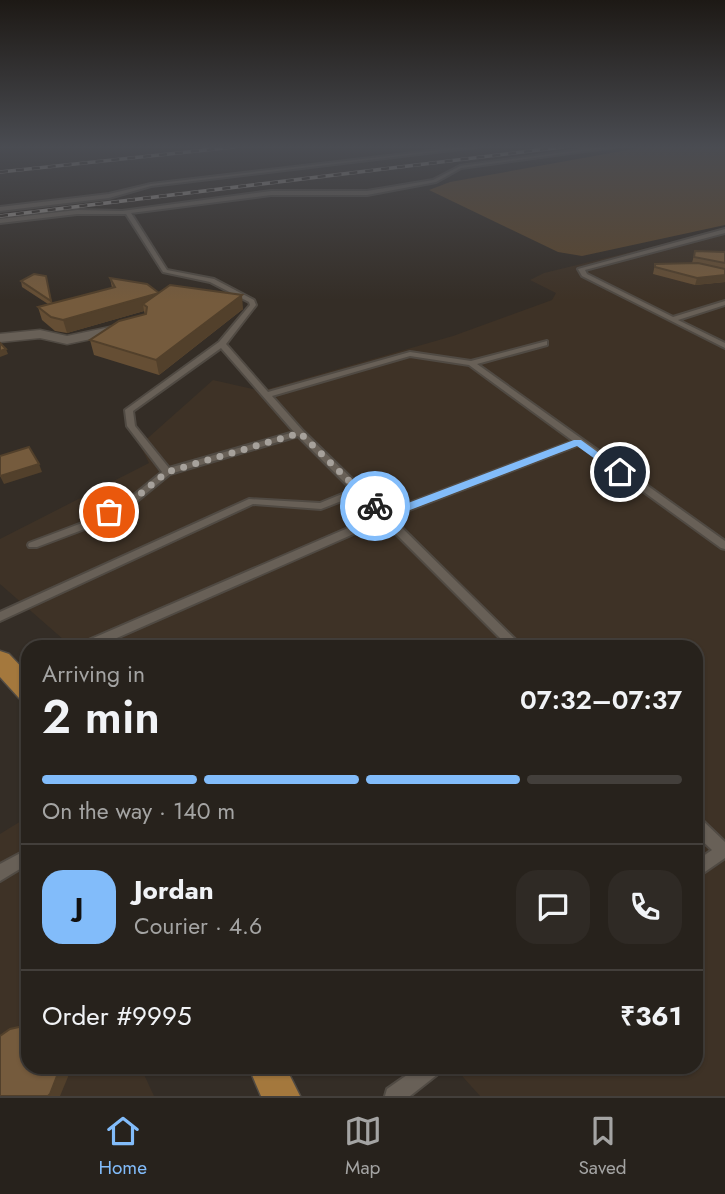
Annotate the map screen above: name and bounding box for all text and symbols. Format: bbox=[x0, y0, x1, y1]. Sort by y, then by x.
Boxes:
pin bbox=[590, 442, 650, 502]
icon: home bbox=[601, 453, 639, 491]
courier bbox=[340, 471, 410, 541]
pin bbox=[79, 482, 139, 542]
icon: bike bbox=[356, 487, 394, 525]
icon: bag bbox=[90, 493, 128, 531]
text: Arriving in bbox=[42, 657, 145, 691]
text: 07:32–07:37 bbox=[520, 681, 682, 719]
text: 2 min bbox=[42, 684, 160, 750]
text: On the way · 140 m bbox=[42, 794, 235, 828]
button: chat bbox=[516, 870, 590, 944]
button: phone bbox=[608, 870, 682, 944]
text: Jordan bbox=[134, 871, 214, 909]
text: J bbox=[75, 888, 83, 926]
text: Courier · 4.6 bbox=[134, 909, 262, 943]
text: Order #9995 bbox=[42, 997, 192, 1035]
text: ₹361 bbox=[620, 997, 682, 1035]
tab: Home bbox=[98, 1112, 147, 1181]
tab: Map bbox=[344, 1112, 382, 1181]
tab: Saved bbox=[578, 1112, 627, 1181]

